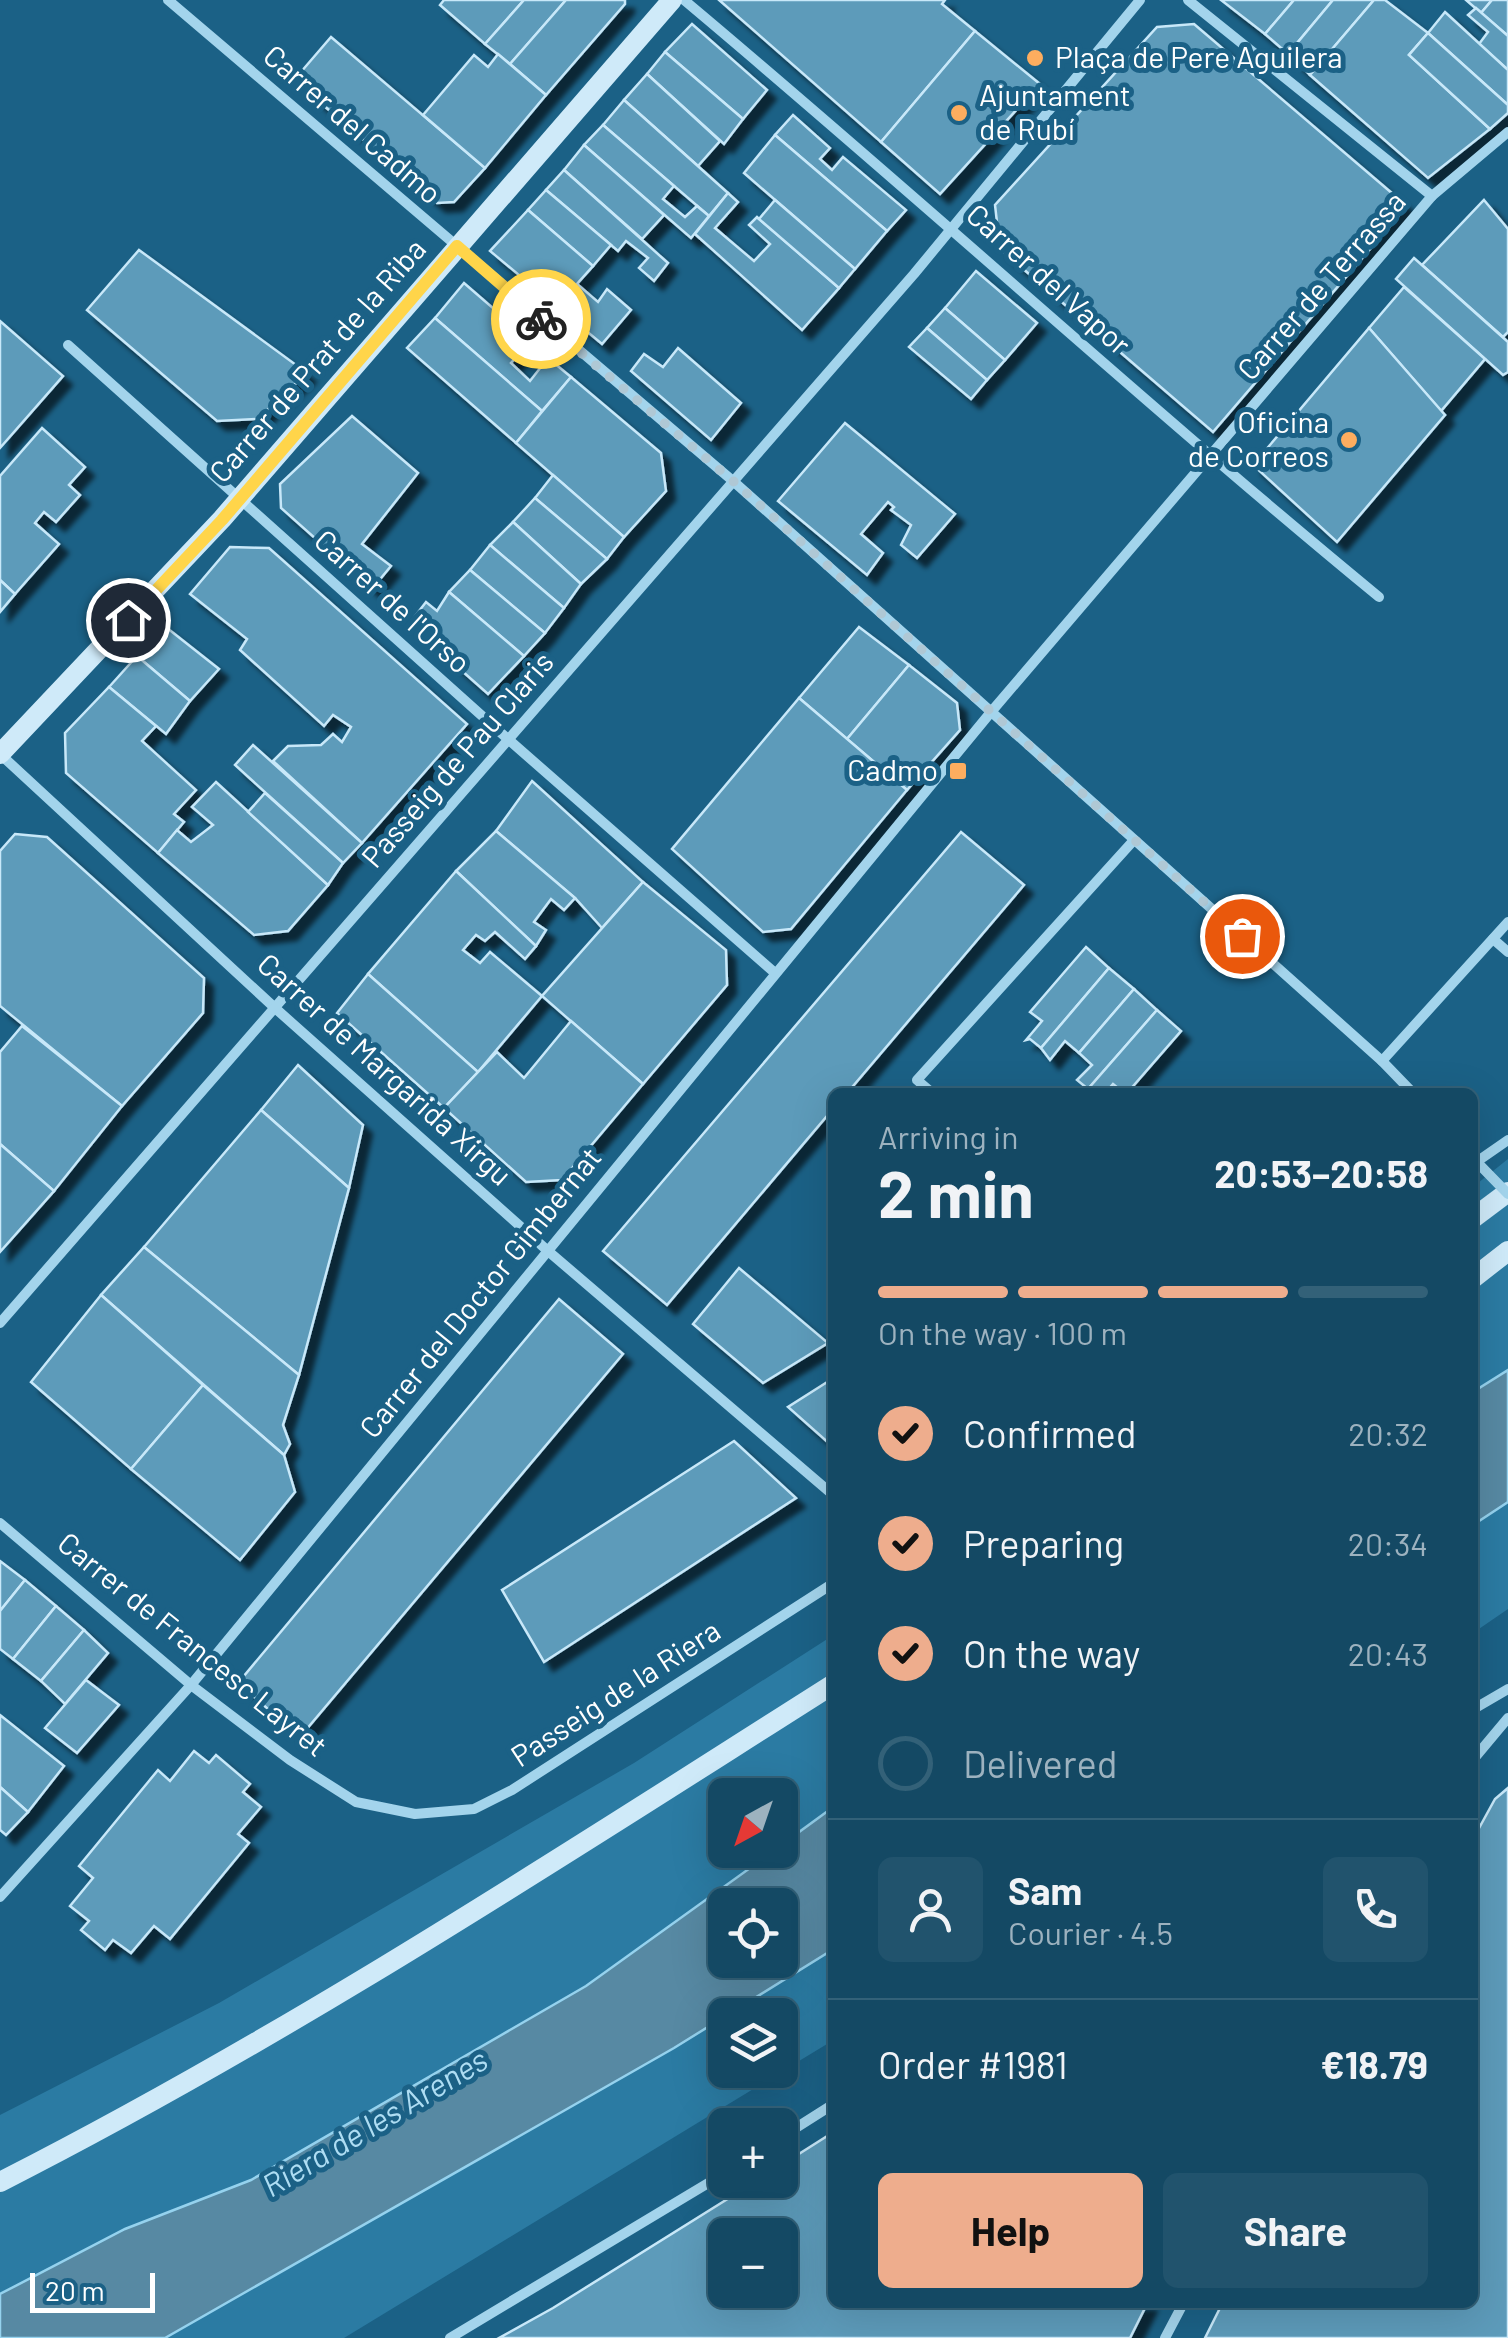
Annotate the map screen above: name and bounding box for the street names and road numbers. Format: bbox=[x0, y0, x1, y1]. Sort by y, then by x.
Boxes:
street label: Carrer del Cadmo bbox=[257, 36, 450, 211]
street label: Carrer de Terrassa bbox=[1229, 183, 1412, 386]
street label: Carrer del Vapor bbox=[960, 195, 1139, 362]
street label: Carrer de Prat de la Riba bbox=[201, 230, 432, 489]
street label: Carrer de l'Orso bbox=[308, 521, 479, 680]
street label: Passeig de Pau Claris bbox=[353, 643, 560, 874]
street label: Carrer de Margarida Xirgu bbox=[251, 945, 520, 1192]
street label: Carrer del Doctor Gimbernat bbox=[351, 1139, 608, 1444]
street label: Carrer de Francesc Layret bbox=[51, 1524, 335, 1763]
street label: Passeig de la Riera bbox=[504, 1611, 726, 1773]

